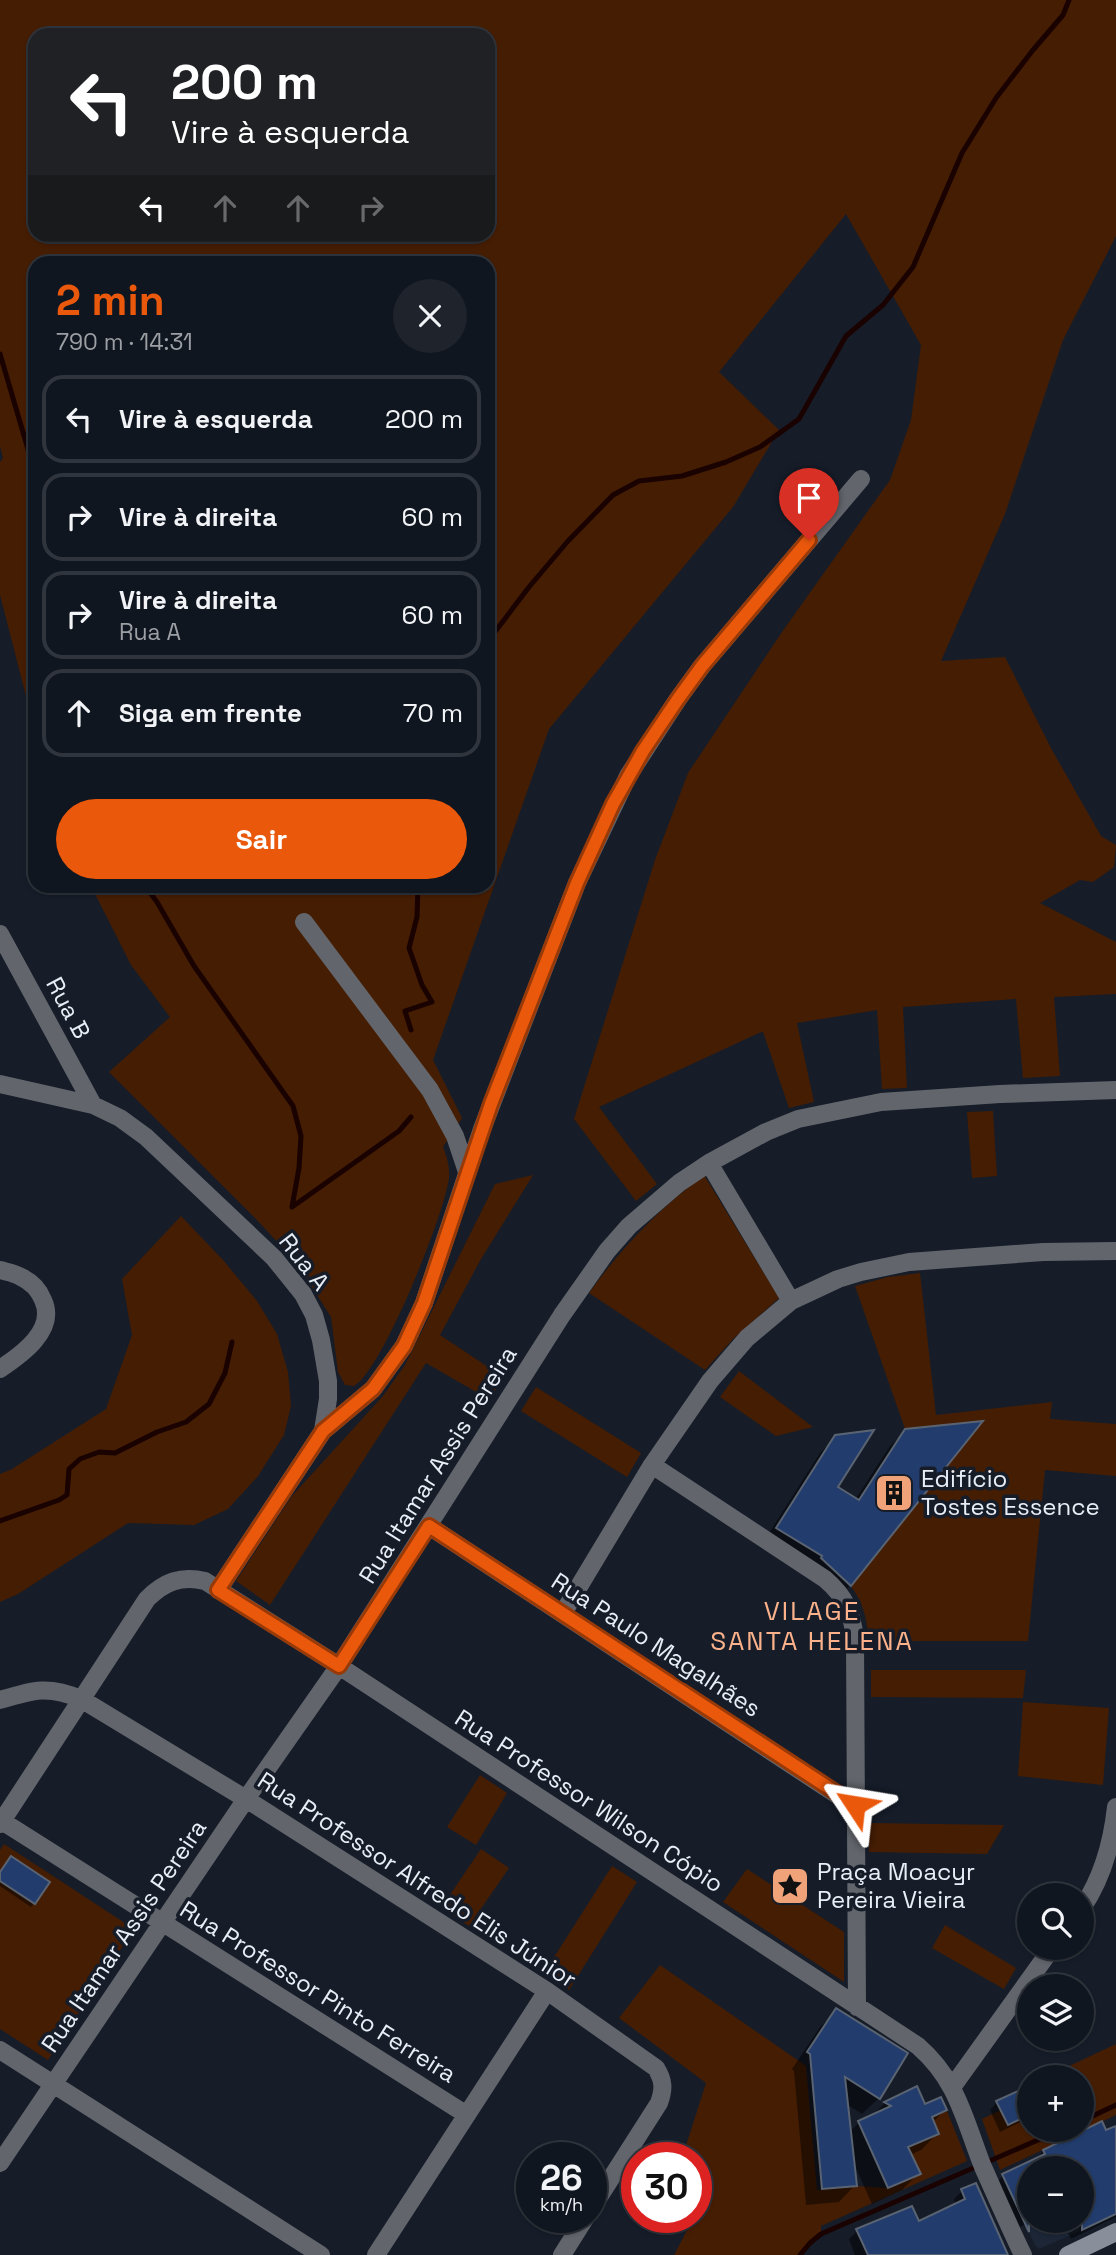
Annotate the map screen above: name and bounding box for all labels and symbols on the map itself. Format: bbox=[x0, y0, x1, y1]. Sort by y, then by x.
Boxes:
pin bbox=[779, 468, 839, 540]
street label: Rua B bbox=[39, 971, 98, 1044]
street label: Rua A bbox=[272, 1227, 336, 1297]
street label: Rua Itamar Assis Pereira bbox=[352, 1340, 523, 1589]
place label: Edifício Tostes Essence bbox=[921, 1463, 1100, 1522]
building icon: Edifício Tostes Essence bbox=[873, 1472, 915, 1514]
street label: Rua Paulo Magalhães bbox=[546, 1565, 767, 1724]
district label: VILAGE SANTA HELENA bbox=[710, 1594, 914, 1658]
street label: Rua Professor Wilson Cópio bbox=[449, 1702, 729, 1899]
street label: Rua Professor Alfredo Elis Júnior bbox=[252, 1765, 583, 1994]
position arrow bbox=[818, 1768, 892, 1842]
street label: Rua Itamar Assis Pereira bbox=[34, 1813, 213, 2058]
place label: Praça Moacyr Pereira Vieira bbox=[817, 1856, 975, 1915]
place icon: Praça Moacyr Pereira Vieira bbox=[769, 1865, 811, 1907]
street label: Rua Professor Pinto Ferreira bbox=[174, 1894, 462, 2090]
speed limit sign: 30 bbox=[621, 2142, 712, 2233]

